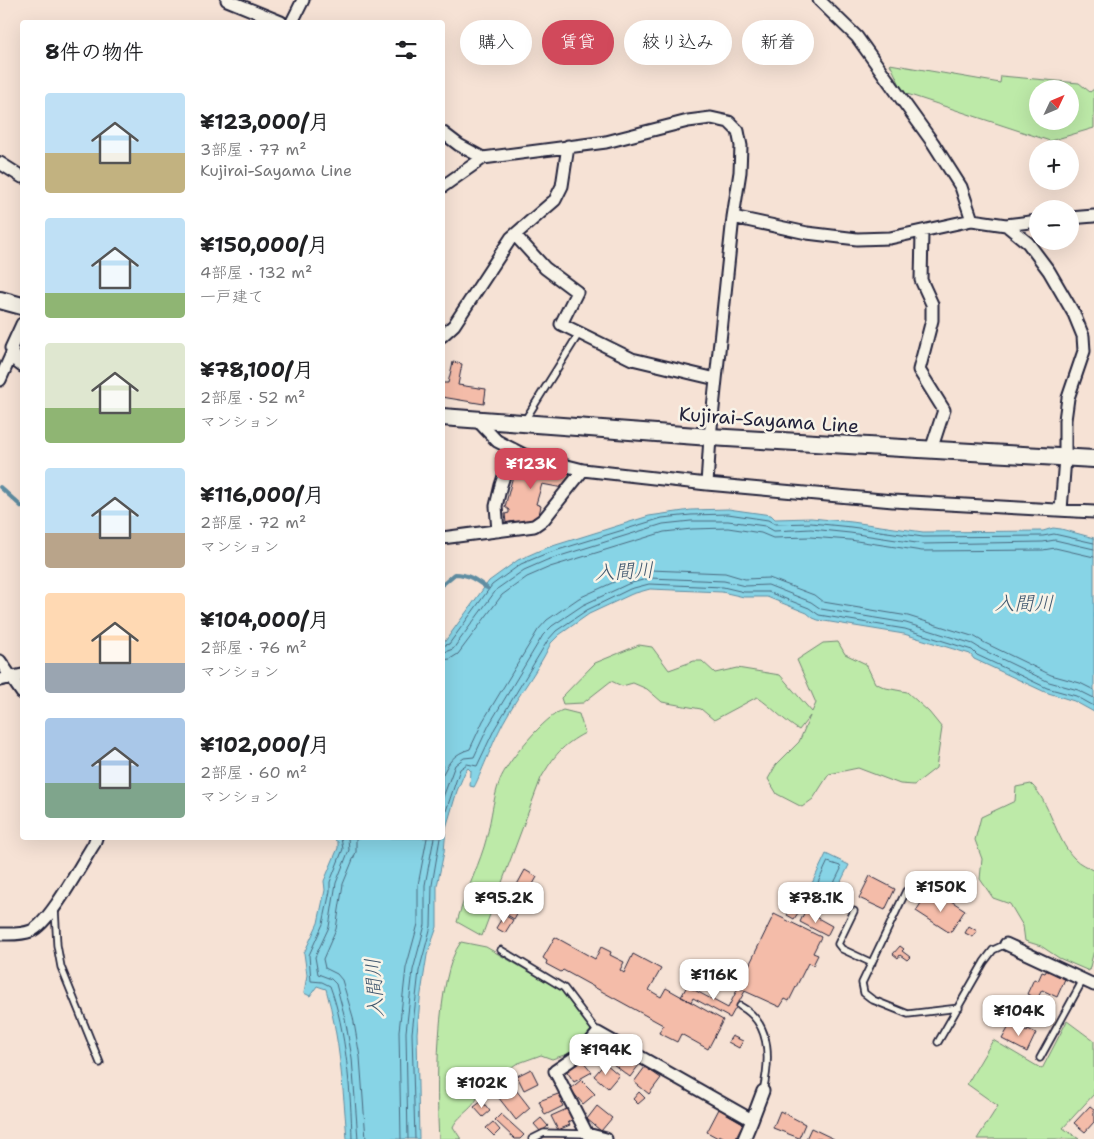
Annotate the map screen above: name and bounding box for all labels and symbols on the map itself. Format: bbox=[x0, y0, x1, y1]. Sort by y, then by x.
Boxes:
north arrow bbox=[1029, 80, 1079, 130]
street label: Kujirai-Sayama Line bbox=[678, 401, 860, 439]
pin: ¥123K bbox=[496, 448, 566, 490]
water label: 入間川 bbox=[593, 556, 655, 586]
water label: 入間川 bbox=[994, 590, 1054, 616]
pin: ¥150K bbox=[906, 870, 976, 913]
pin: ¥95.2K bbox=[463, 882, 545, 924]
pin: ¥78.1K bbox=[775, 882, 857, 924]
water label: 入間川 bbox=[359, 957, 389, 1019]
pin: ¥116K bbox=[679, 958, 749, 1001]
pin: ¥104K bbox=[984, 994, 1054, 1037]
pin: ¥194K bbox=[571, 1034, 641, 1076]
pin: ¥102K bbox=[447, 1066, 517, 1109]

